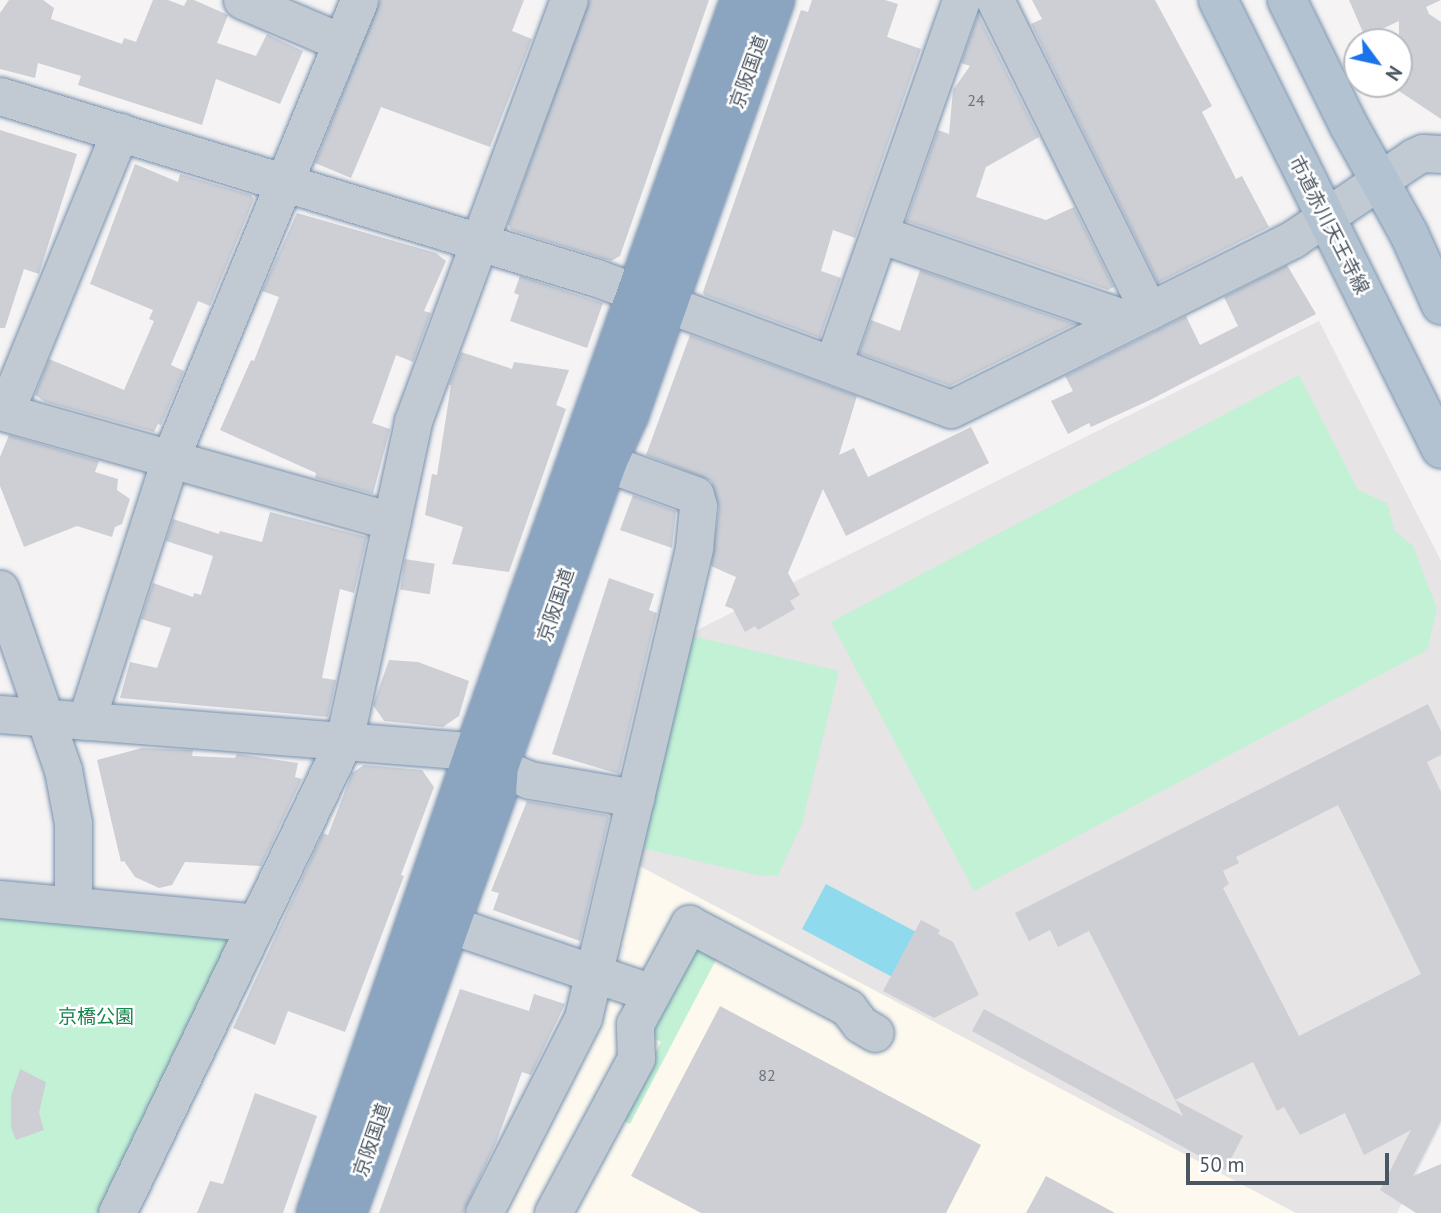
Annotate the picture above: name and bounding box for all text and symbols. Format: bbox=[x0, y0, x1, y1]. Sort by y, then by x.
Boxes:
north arrow bbox=[1343, 28, 1413, 98]
street label: 京阪国道 bbox=[725, 32, 773, 112]
text: N bbox=[1380, 62, 1407, 85]
house number: 24 bbox=[967, 90, 985, 110]
street label: 市道赤川天王寺線 bbox=[1284, 152, 1374, 298]
street label: 京阪国道 bbox=[533, 565, 579, 645]
park label: 京橋公園 bbox=[58, 1006, 134, 1028]
house number: 82 bbox=[758, 1065, 776, 1085]
street label: 京阪国道 bbox=[349, 1100, 395, 1180]
scale bar bbox=[1189, 1140, 1392, 1184]
text: 50 m bbox=[1199, 1151, 1245, 1178]

